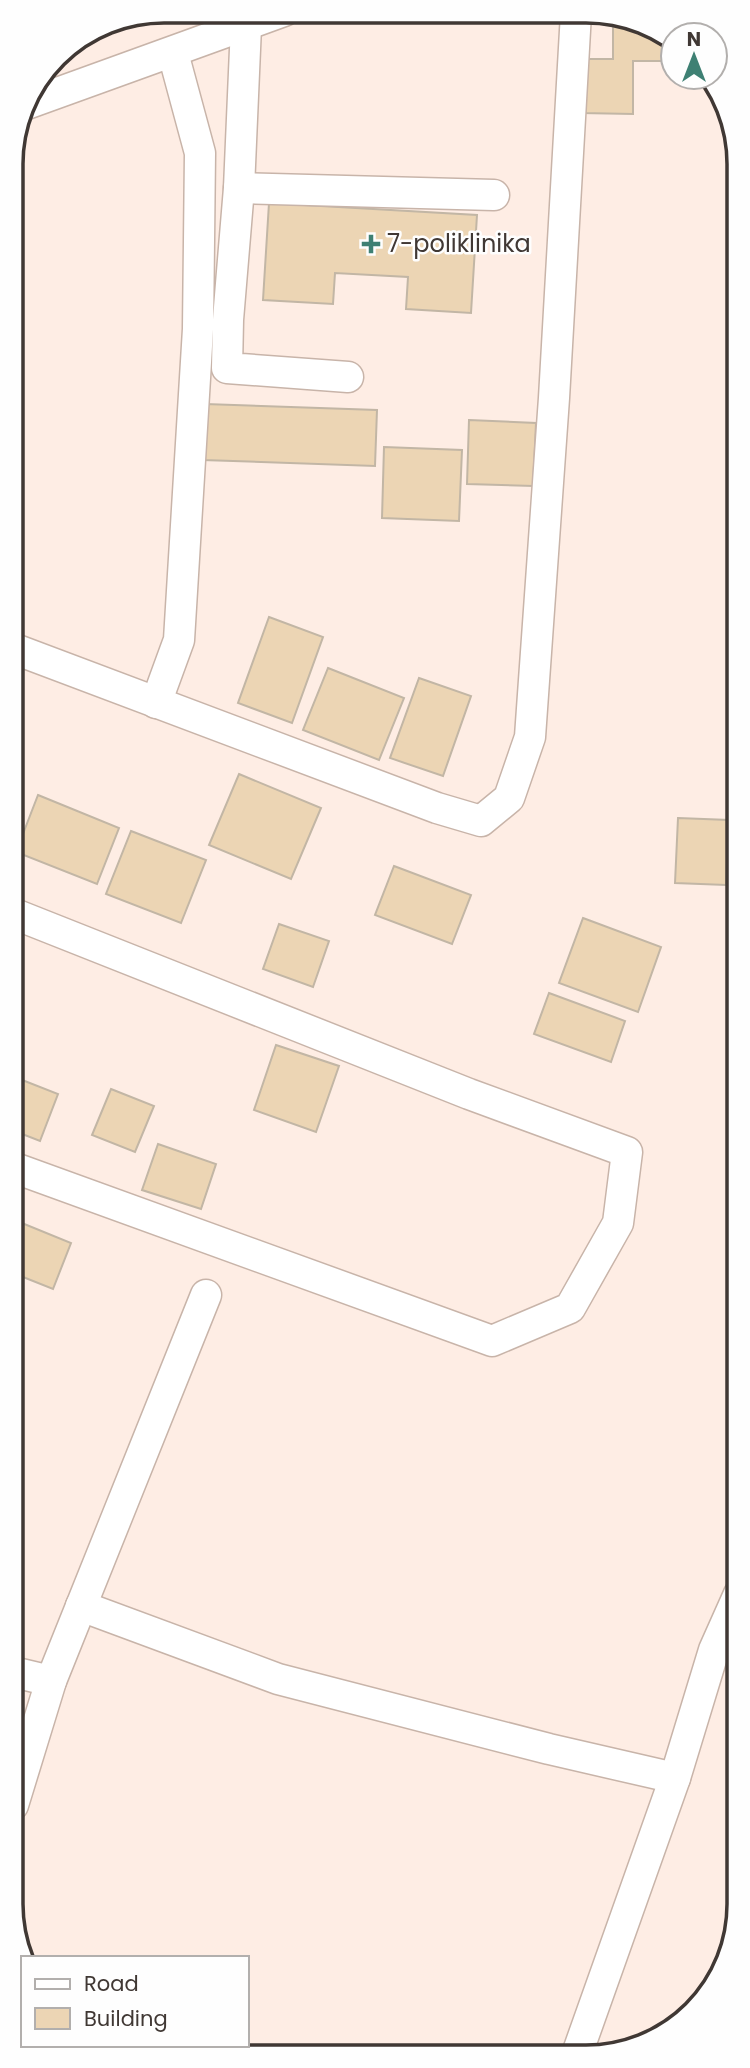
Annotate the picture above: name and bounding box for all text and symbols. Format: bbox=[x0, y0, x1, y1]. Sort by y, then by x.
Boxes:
north arrow bbox=[659, 21, 729, 91]
text: N bbox=[687, 26, 701, 53]
place label: 7-poliklinika bbox=[387, 227, 531, 260]
marker: 7-poliklinika bbox=[361, 234, 381, 254]
legend bbox=[21, 1956, 248, 2047]
text: Road bbox=[84, 1969, 139, 1998]
text: Building bbox=[84, 2004, 168, 2033]

